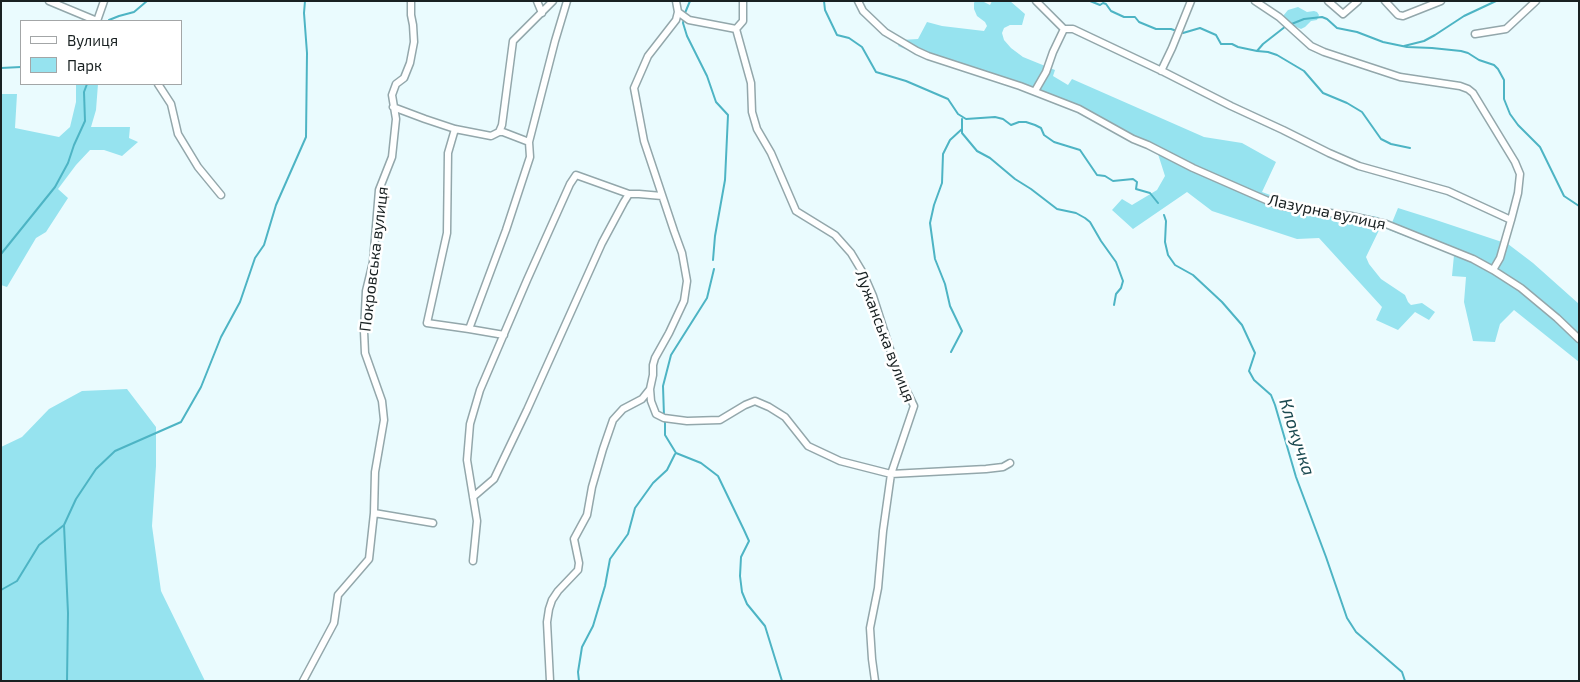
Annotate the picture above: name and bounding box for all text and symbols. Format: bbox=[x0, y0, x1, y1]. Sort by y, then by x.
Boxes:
legend bbox=[20, 20, 182, 85]
text: Вулиця bbox=[67, 31, 118, 49]
text: Парк bbox=[67, 56, 102, 74]
street label: Покровська вулиця bbox=[356, 185, 392, 333]
street label: Лазурна вулиця bbox=[1266, 190, 1388, 234]
street label: Лужанська вулиця bbox=[851, 267, 919, 405]
water label: Клокучка bbox=[1274, 396, 1320, 478]

